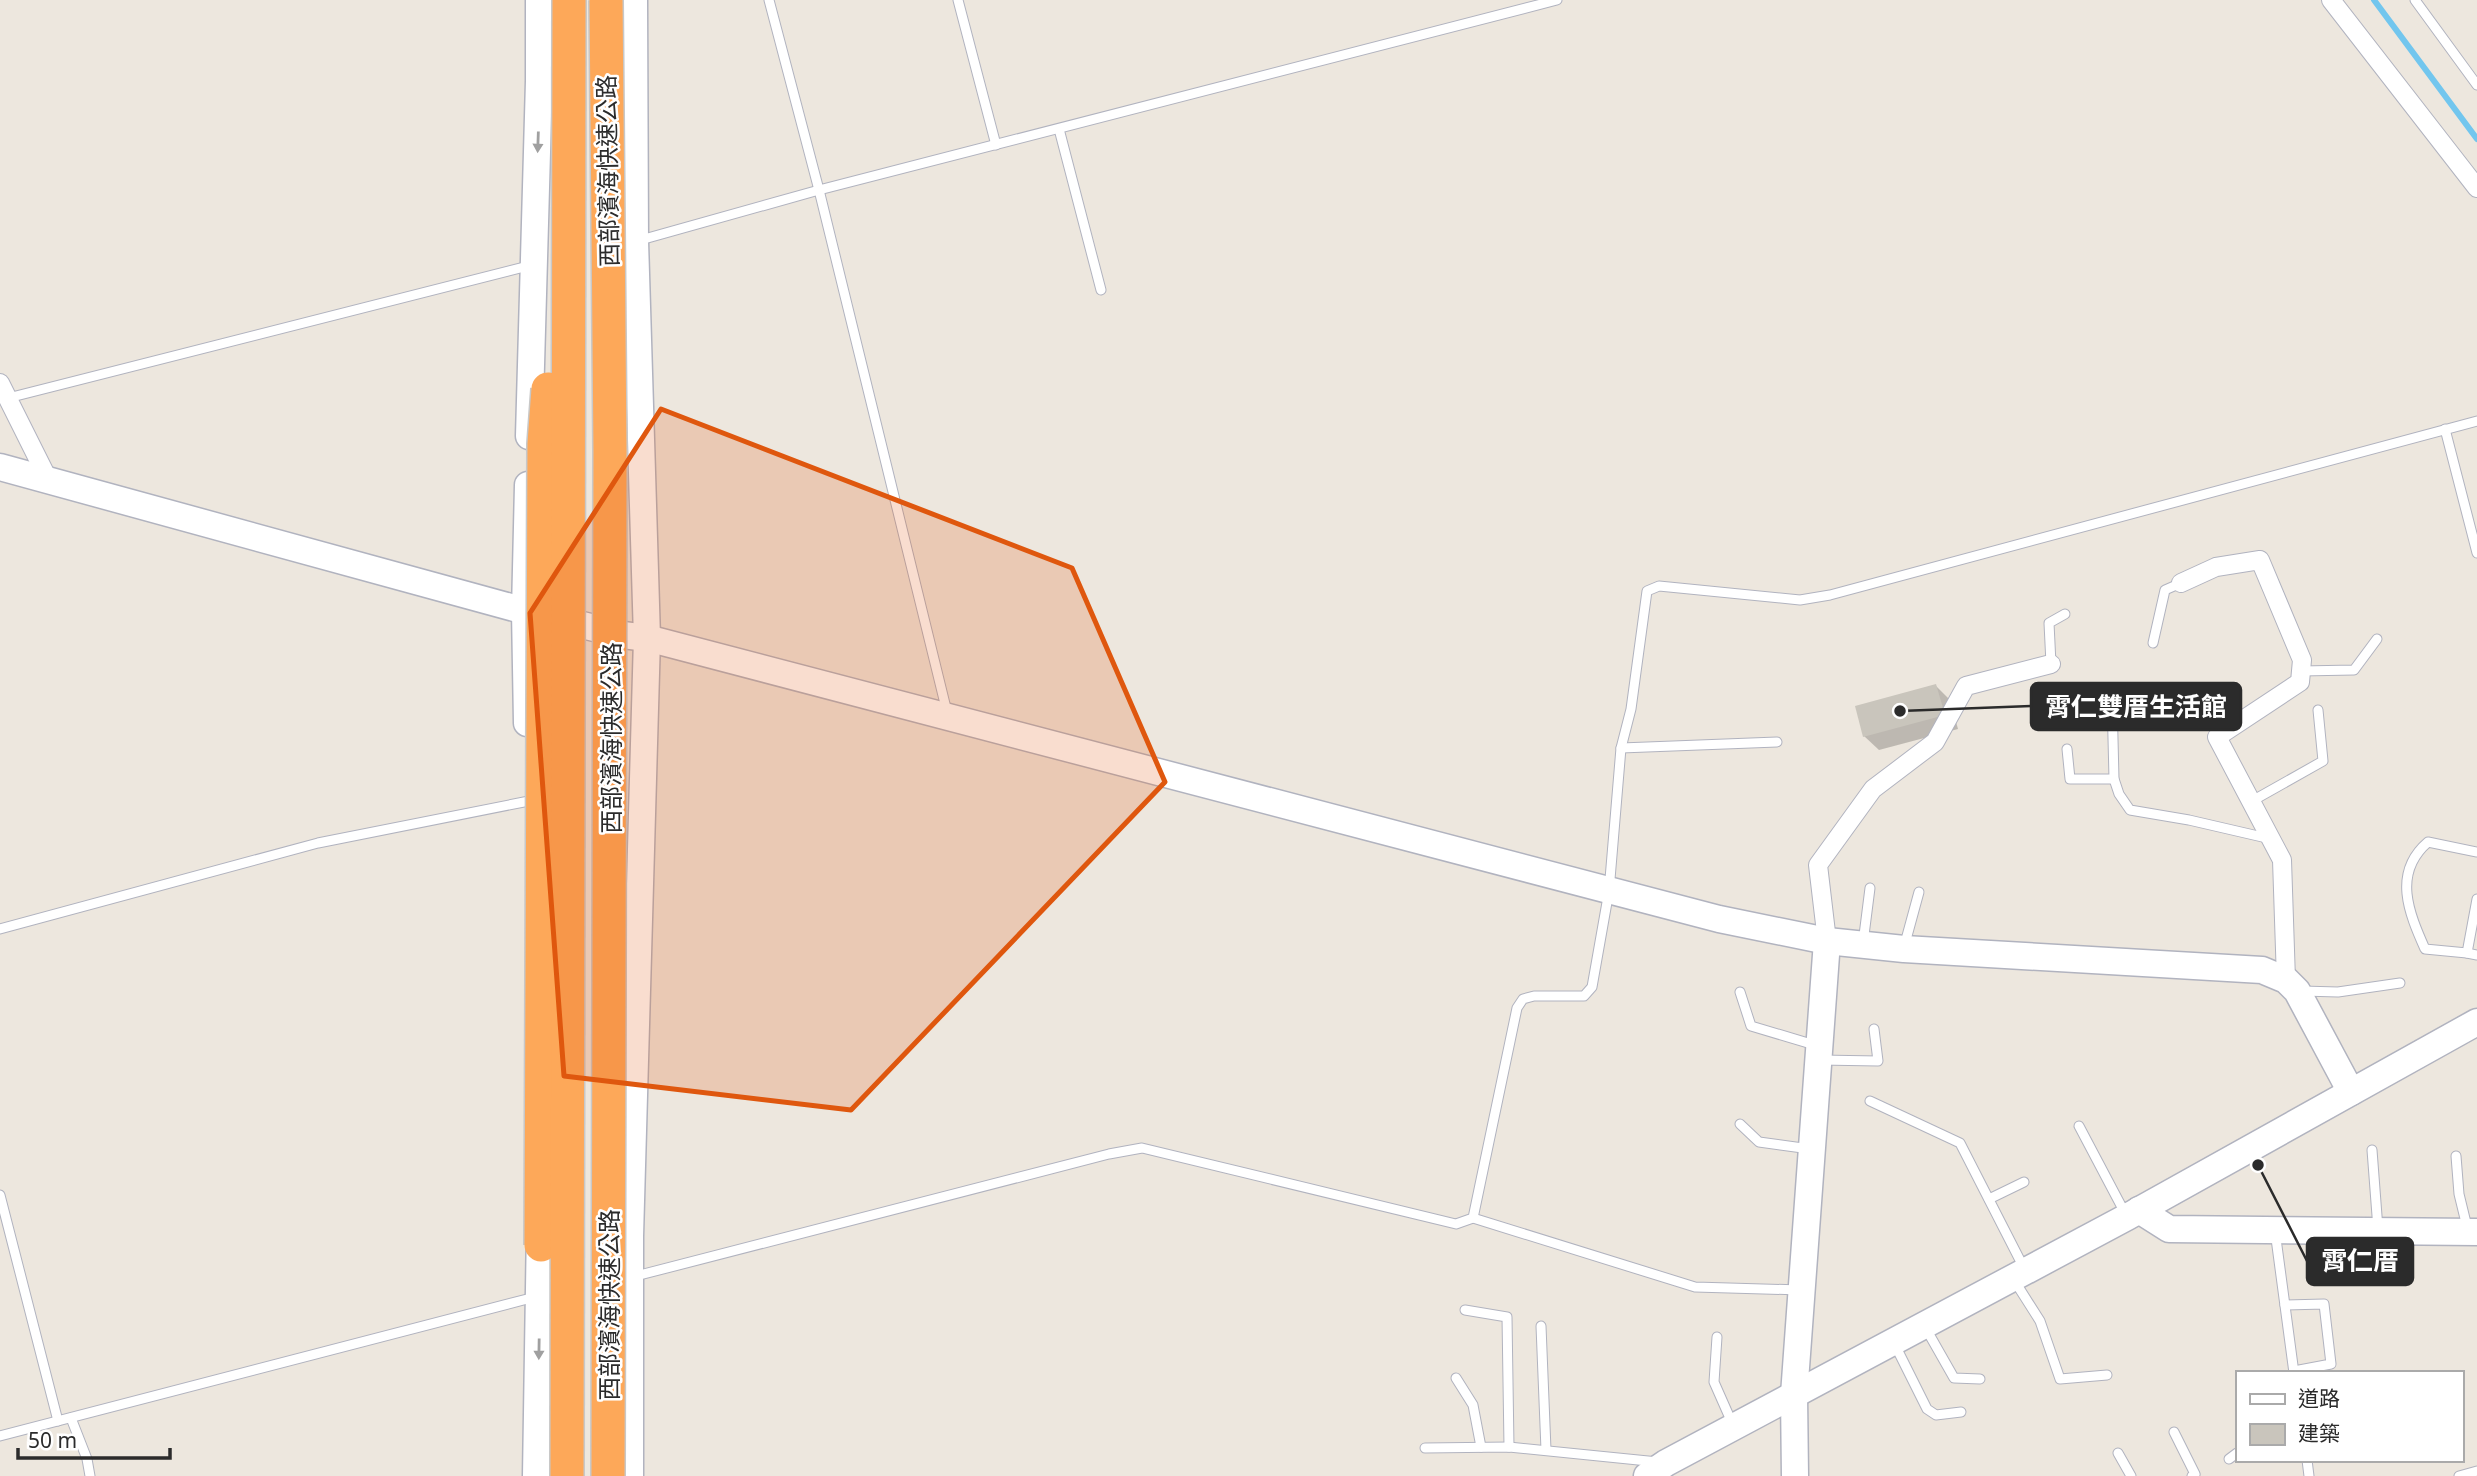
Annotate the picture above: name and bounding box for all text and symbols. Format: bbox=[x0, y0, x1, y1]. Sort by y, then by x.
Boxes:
street label: 西部濱海快速公路 bbox=[589, 75, 625, 267]
one-way arrow bbox=[532, 131, 543, 153]
street label: 西部濱海快速公路 bbox=[594, 642, 627, 834]
callout: 霄仁雙厝生活館 bbox=[2031, 683, 2241, 730]
text: 霄仁雙厝生活館 bbox=[2045, 688, 2227, 724]
street label: 西部濱海快速公路 bbox=[592, 1209, 625, 1401]
callout: 霄仁厝 bbox=[2307, 1238, 2413, 1285]
text: 霄仁厝 bbox=[2321, 1242, 2399, 1278]
one-way arrow bbox=[533, 1338, 544, 1360]
legend bbox=[2236, 1371, 2463, 1462]
text: 道路 bbox=[2298, 1384, 2340, 1412]
scale bar bbox=[18, 1416, 170, 1460]
text: 建築 bbox=[2298, 1419, 2340, 1447]
text: 50 m bbox=[28, 1426, 77, 1454]

